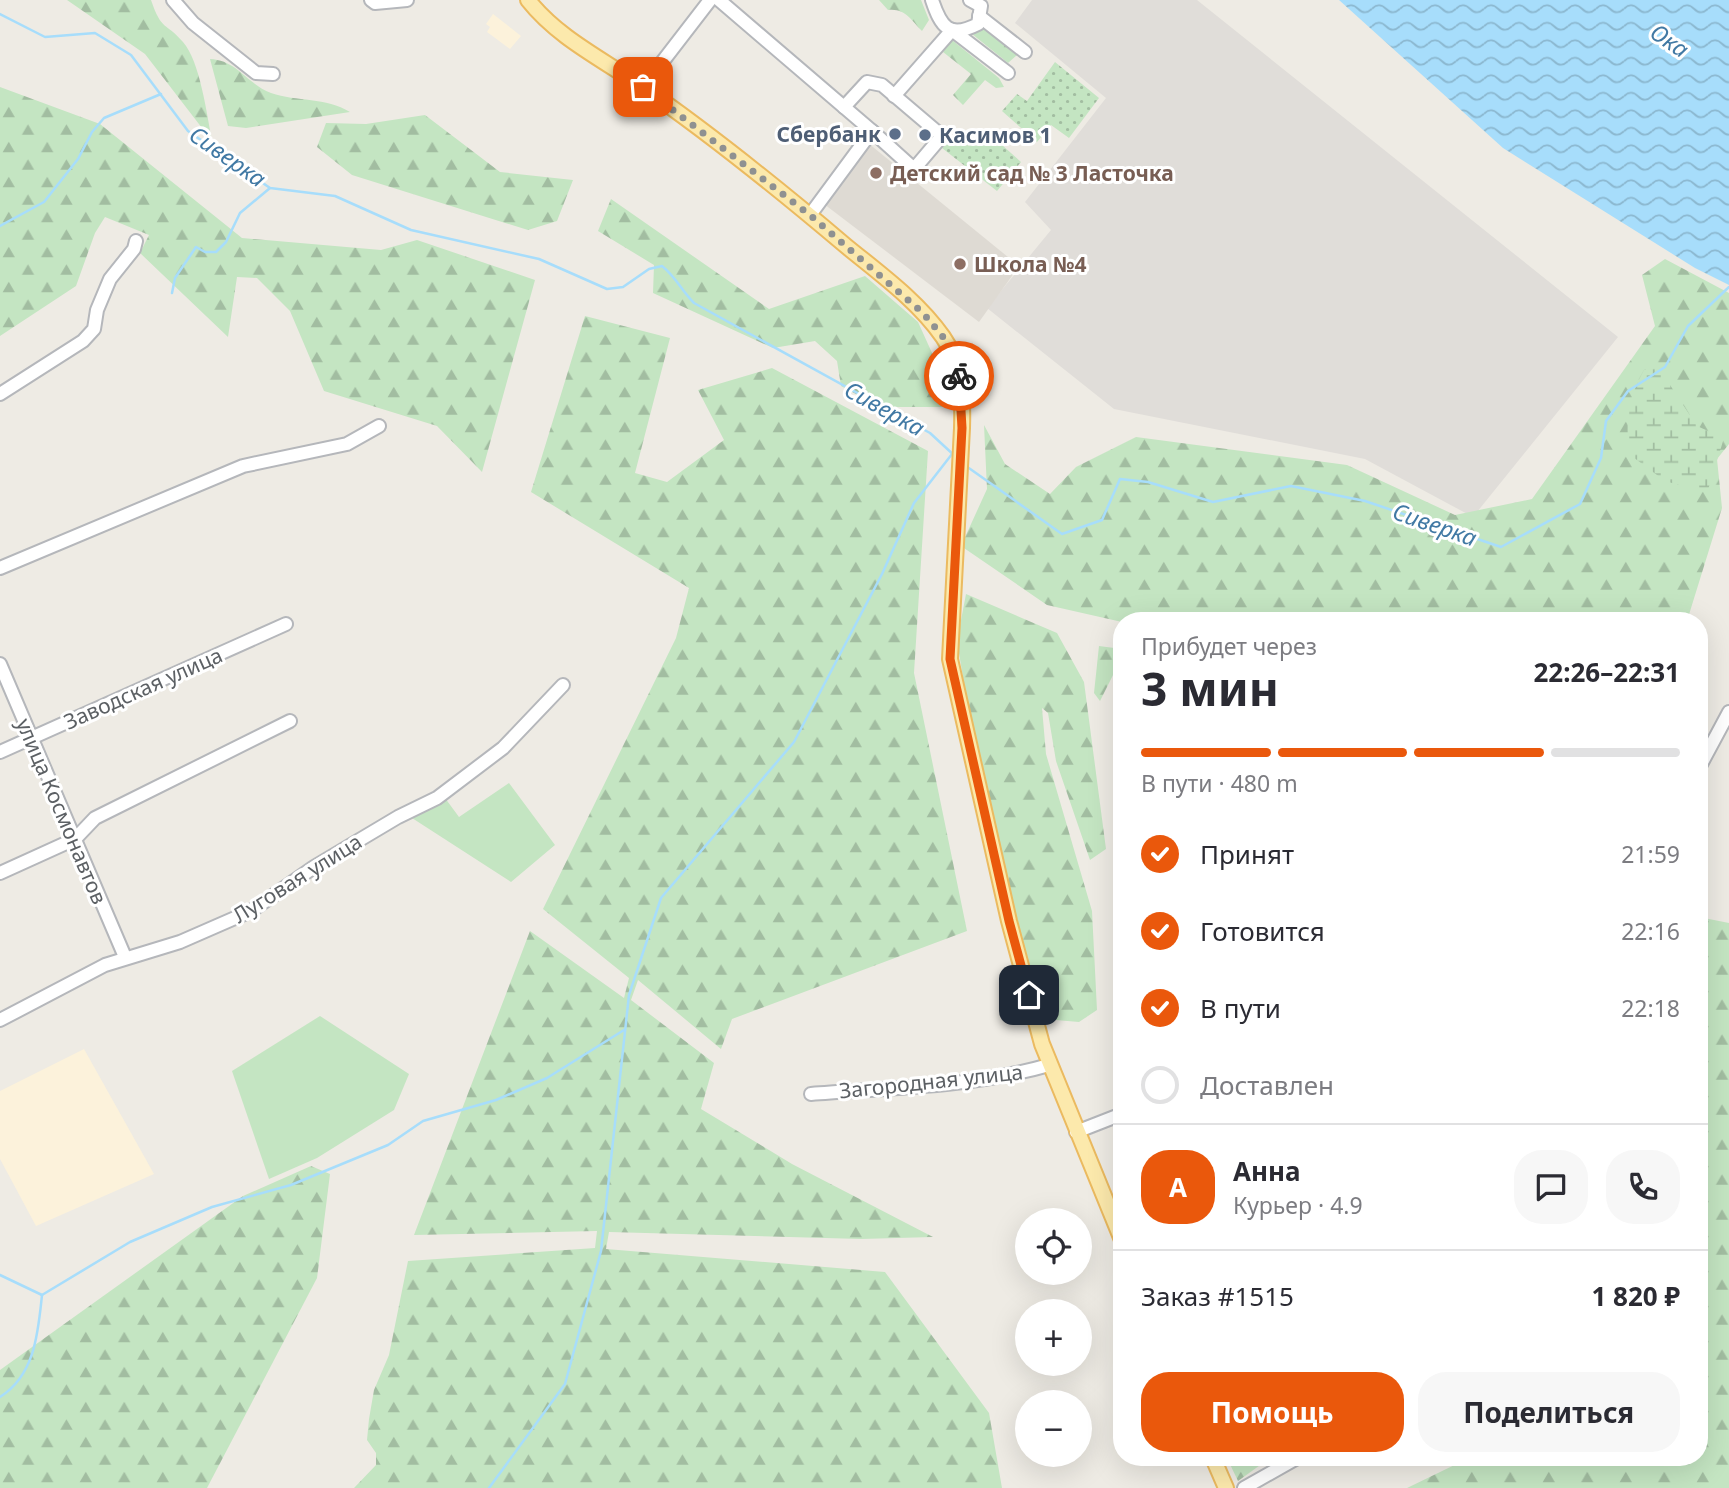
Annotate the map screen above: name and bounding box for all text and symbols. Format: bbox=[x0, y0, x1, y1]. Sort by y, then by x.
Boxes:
water label: Ока bbox=[1644, 16, 1696, 64]
pin bbox=[613, 57, 673, 117]
icon: bag bbox=[624, 68, 662, 106]
water label: Сиверка bbox=[183, 118, 273, 194]
place label: Сбербанк bbox=[776, 120, 881, 148]
place label: Касимов 1 bbox=[939, 121, 1052, 149]
marker: Сбербанк bbox=[887, 126, 903, 142]
marker: Касимов 1 bbox=[917, 127, 933, 143]
place label: Детский сад № 3 Ласточка bbox=[890, 159, 1174, 187]
marker: Детский сад № 3 Ласточка bbox=[868, 165, 884, 181]
place label: Школа №4 bbox=[974, 250, 1087, 278]
marker: Школа №4 bbox=[952, 256, 968, 272]
courier bbox=[924, 341, 994, 411]
icon: bike bbox=[940, 357, 978, 395]
water label: Сиверка bbox=[839, 373, 931, 443]
water label: Сиверка bbox=[1389, 495, 1481, 553]
text: Прибудет через bbox=[1141, 630, 1317, 662]
street label: Заводская улица bbox=[59, 641, 227, 735]
text: 22:26–22:31 bbox=[1533, 654, 1680, 690]
text: 3 мин bbox=[1141, 657, 1279, 719]
street label: улица Космонавтов bbox=[10, 714, 114, 908]
text: В пути · 480 m bbox=[1141, 767, 1298, 799]
street label: Луговая улица bbox=[227, 827, 367, 929]
icon: check bbox=[1141, 835, 1179, 873]
text: Принят bbox=[1200, 836, 1294, 872]
text: 21:59 bbox=[1621, 838, 1680, 870]
icon: check bbox=[1141, 912, 1179, 950]
text: Готовится bbox=[1200, 913, 1325, 949]
text: 22:16 bbox=[1621, 915, 1680, 947]
pin bbox=[999, 965, 1059, 1025]
icon: home bbox=[1010, 976, 1048, 1014]
icon: check bbox=[1141, 989, 1179, 1027]
text: В пути bbox=[1200, 990, 1281, 1026]
text: 22:18 bbox=[1621, 992, 1680, 1024]
street label: Загородная улица bbox=[838, 1057, 1024, 1105]
text: Доставлен bbox=[1200, 1067, 1334, 1103]
button: chat bbox=[1514, 1150, 1588, 1224]
button: phone bbox=[1606, 1150, 1680, 1224]
text: Анна bbox=[1233, 1153, 1301, 1189]
text: А bbox=[1169, 1169, 1187, 1205]
text: Курьер · 4.9 bbox=[1233, 1189, 1363, 1221]
map controls bbox=[1015, 1208, 1092, 1467]
button: locate bbox=[1015, 1208, 1092, 1285]
text: Заказ #1515 bbox=[1141, 1278, 1294, 1314]
text: 1 820 ₽ bbox=[1591, 1278, 1680, 1314]
button: + bbox=[1015, 1299, 1092, 1376]
button: Помощь bbox=[1141, 1372, 1404, 1452]
button: Поделиться bbox=[1418, 1372, 1680, 1452]
button: − bbox=[1015, 1390, 1092, 1467]

